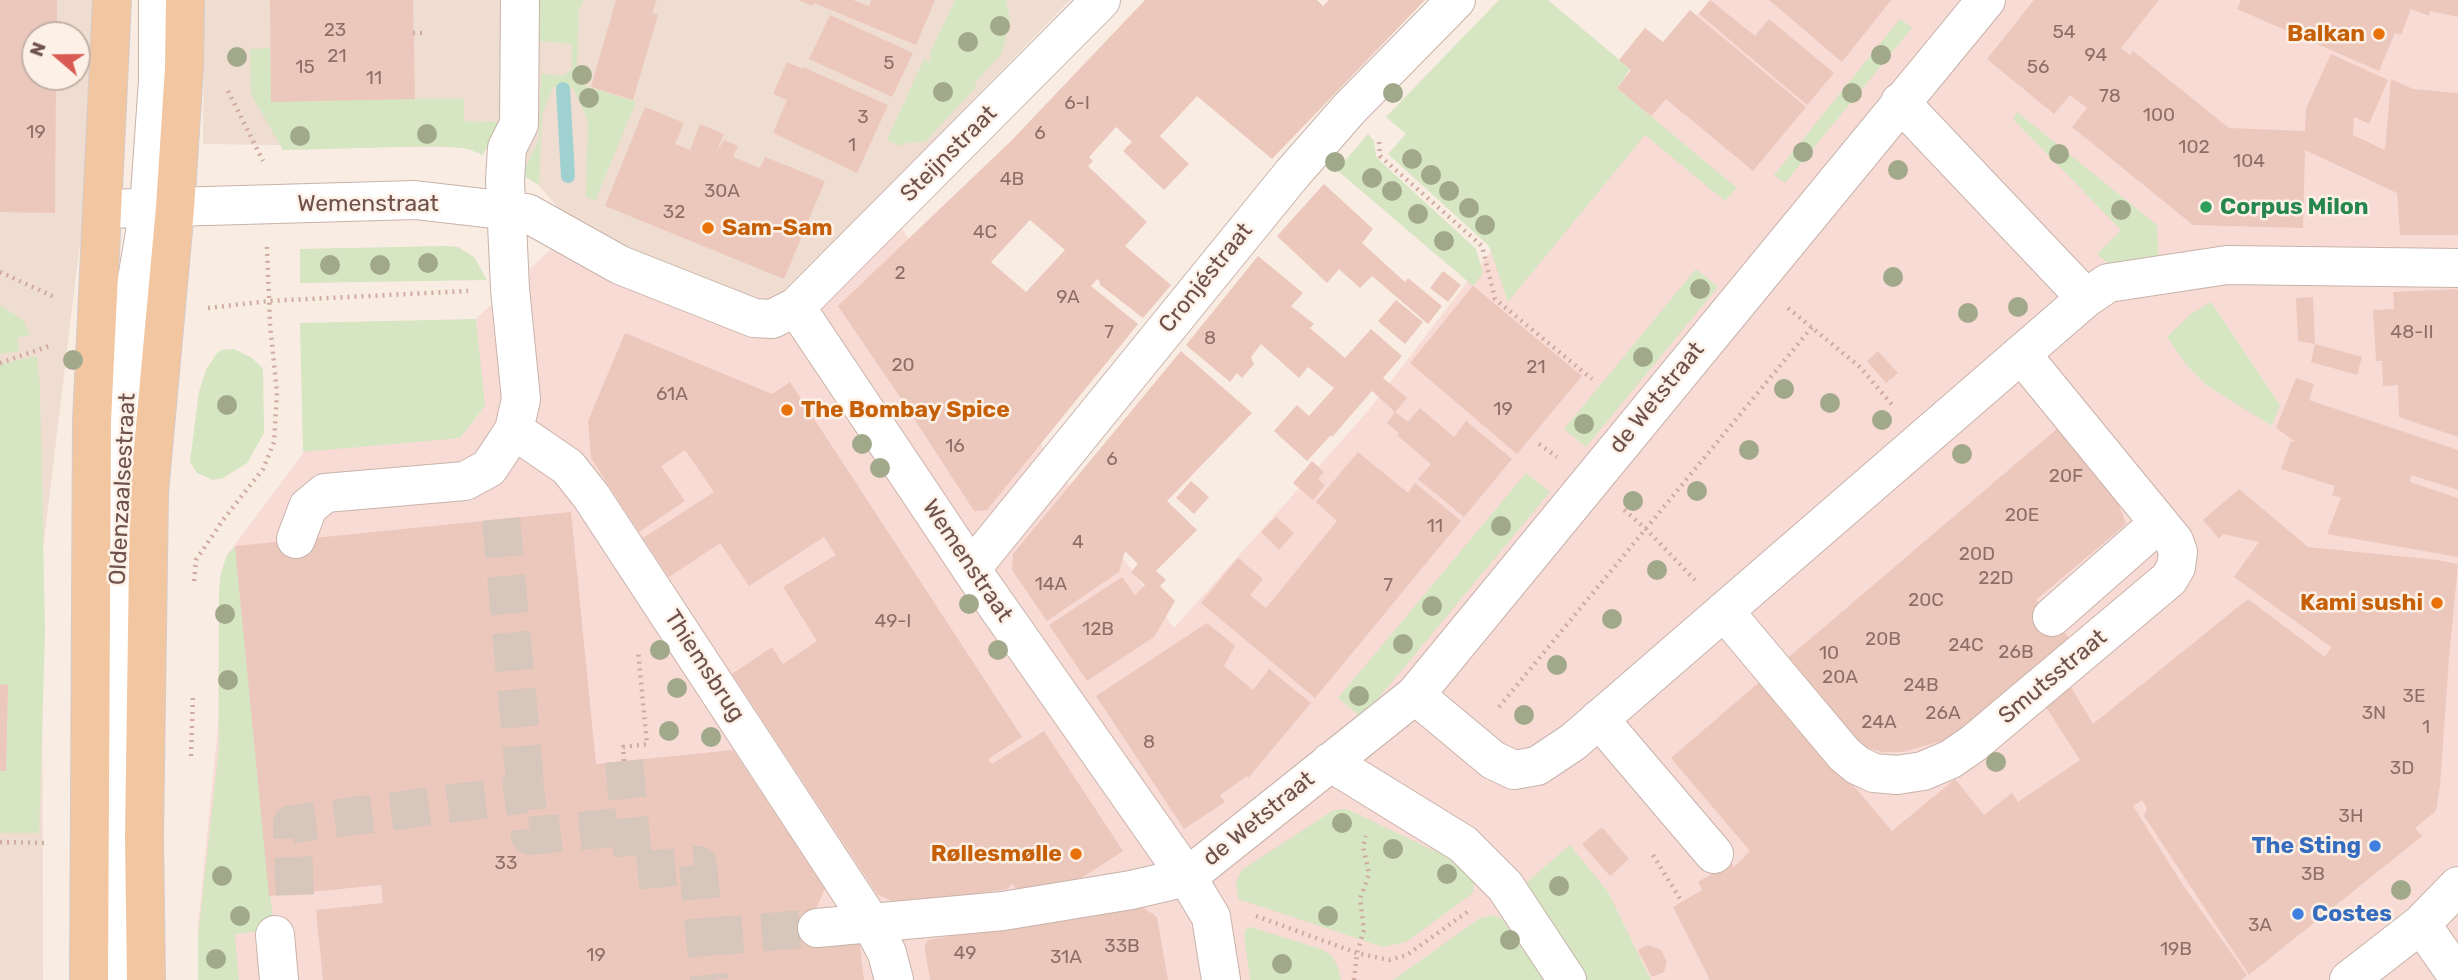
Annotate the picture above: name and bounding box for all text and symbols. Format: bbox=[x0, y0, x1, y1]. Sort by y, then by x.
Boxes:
house number: 23 bbox=[324, 20, 346, 42]
place label: Balkan bbox=[2287, 20, 2365, 48]
north arrow bbox=[21, 21, 91, 91]
house number: 54 bbox=[2052, 22, 2076, 44]
marker: Balkan bbox=[2371, 26, 2387, 42]
text: N bbox=[25, 39, 51, 60]
house number: 94 bbox=[2085, 45, 2107, 67]
house number: 21 bbox=[327, 46, 347, 68]
house number: 5 bbox=[883, 53, 895, 75]
house number: 15 bbox=[295, 57, 315, 79]
house number: 56 bbox=[2027, 57, 2049, 79]
house number: 11 bbox=[366, 68, 382, 90]
house number: 78 bbox=[2099, 86, 2121, 108]
house number: 6-I bbox=[1064, 93, 1090, 115]
street label: Steijnstraat bbox=[895, 100, 1003, 208]
house number: 100 bbox=[2143, 105, 2175, 127]
house number: 3 bbox=[857, 107, 869, 129]
house number: 19 bbox=[26, 122, 46, 144]
house number: 6 bbox=[1034, 123, 1046, 145]
house number: 1 bbox=[848, 135, 856, 157]
house number: 102 bbox=[2178, 137, 2210, 159]
house number: 104 bbox=[2233, 151, 2265, 173]
house number: 4B bbox=[1000, 169, 1024, 191]
house number: 30A bbox=[704, 181, 740, 203]
street label: Wemenstraat bbox=[297, 190, 439, 218]
place label: Corpus Milon bbox=[2220, 193, 2369, 221]
marker: Corpus Milon bbox=[2198, 199, 2214, 215]
house number: 32 bbox=[663, 202, 685, 224]
place label: Sam-Sam bbox=[722, 214, 833, 242]
street label: Cronjéstraat bbox=[1153, 218, 1259, 338]
marker: Sam-Sam bbox=[700, 220, 716, 236]
house number: 4C bbox=[973, 222, 997, 244]
house number: 2 bbox=[894, 263, 906, 285]
house number: 9A bbox=[1056, 287, 1080, 309]
house number: 7 bbox=[1104, 322, 1114, 344]
house number: 48-II bbox=[2390, 322, 2434, 344]
house number: 8 bbox=[1204, 328, 1216, 350]
street label: de Wetstraat bbox=[1604, 337, 1710, 459]
house number: 20 bbox=[891, 355, 915, 377]
house number: 21 bbox=[1526, 357, 1546, 379]
house number: 61A bbox=[656, 384, 688, 406]
street label: Oldenzaalsestraat bbox=[104, 392, 142, 586]
place label: The Bombay Spice bbox=[801, 396, 1010, 424]
house number: 19 bbox=[1493, 399, 1513, 421]
marker: The Bombay Spice bbox=[779, 402, 795, 418]
house number: 16 bbox=[945, 436, 965, 458]
house number: 6 bbox=[1106, 449, 1118, 471]
house number: 20F bbox=[2049, 466, 2083, 488]
street label: Wemenstraat bbox=[916, 495, 1018, 627]
house number: 20E bbox=[2005, 505, 2039, 527]
house number: 11 bbox=[1427, 516, 1443, 538]
house number: 4 bbox=[1072, 532, 1084, 554]
house number: 20D bbox=[1959, 544, 1995, 566]
house number: 22D bbox=[1978, 568, 2014, 590]
house number: 14A bbox=[1035, 574, 1067, 596]
house number: 7 bbox=[1383, 575, 1393, 597]
place label: Kami sushi bbox=[2300, 589, 2423, 617]
house number: 20C bbox=[1908, 590, 1944, 612]
marker: Kami sushi bbox=[2429, 595, 2445, 611]
street label: Thiemsbrug bbox=[658, 605, 750, 727]
house number: 49-I bbox=[875, 611, 911, 633]
house number: 12B bbox=[1082, 619, 1114, 641]
street label: Smutsstraat bbox=[1993, 624, 2113, 730]
house number: 20B bbox=[1865, 629, 1901, 651]
house number: 24C bbox=[1948, 635, 1984, 657]
house number: 26B bbox=[1998, 642, 2034, 664]
house number: 10 bbox=[1819, 643, 1839, 665]
house number: 20A bbox=[1822, 667, 1858, 689]
house number: 24B bbox=[1903, 675, 1939, 697]
house number: 3E bbox=[2403, 686, 2425, 708]
house number: 26A bbox=[1925, 703, 1961, 725]
house number: 3N bbox=[2362, 703, 2386, 725]
house number: 24A bbox=[1861, 712, 1897, 734]
house number: 1 bbox=[2422, 717, 2430, 739]
house number: 8 bbox=[1143, 732, 1155, 754]
house number: 3D bbox=[2390, 758, 2414, 780]
street label: de Wetstraat bbox=[1198, 766, 1320, 872]
house number: 3H bbox=[2339, 806, 2363, 828]
place label: The Sting bbox=[2251, 832, 2361, 860]
marker: The Sting bbox=[2367, 838, 2383, 854]
place label: Røllesmølle bbox=[931, 840, 1062, 868]
marker: Røllesmølle bbox=[1068, 846, 1084, 862]
house number: 33 bbox=[495, 853, 517, 875]
house number: 3B bbox=[2301, 864, 2325, 886]
place label: Costes bbox=[2312, 900, 2392, 928]
marker: Costes bbox=[2290, 906, 2306, 922]
house number: 3A bbox=[2248, 915, 2272, 937]
house number: 33B bbox=[1104, 936, 1140, 958]
house number: 19B bbox=[2160, 939, 2192, 961]
house number: 49 bbox=[954, 943, 976, 965]
house number: 19 bbox=[586, 945, 606, 967]
house number: 31A bbox=[1050, 947, 1082, 969]

